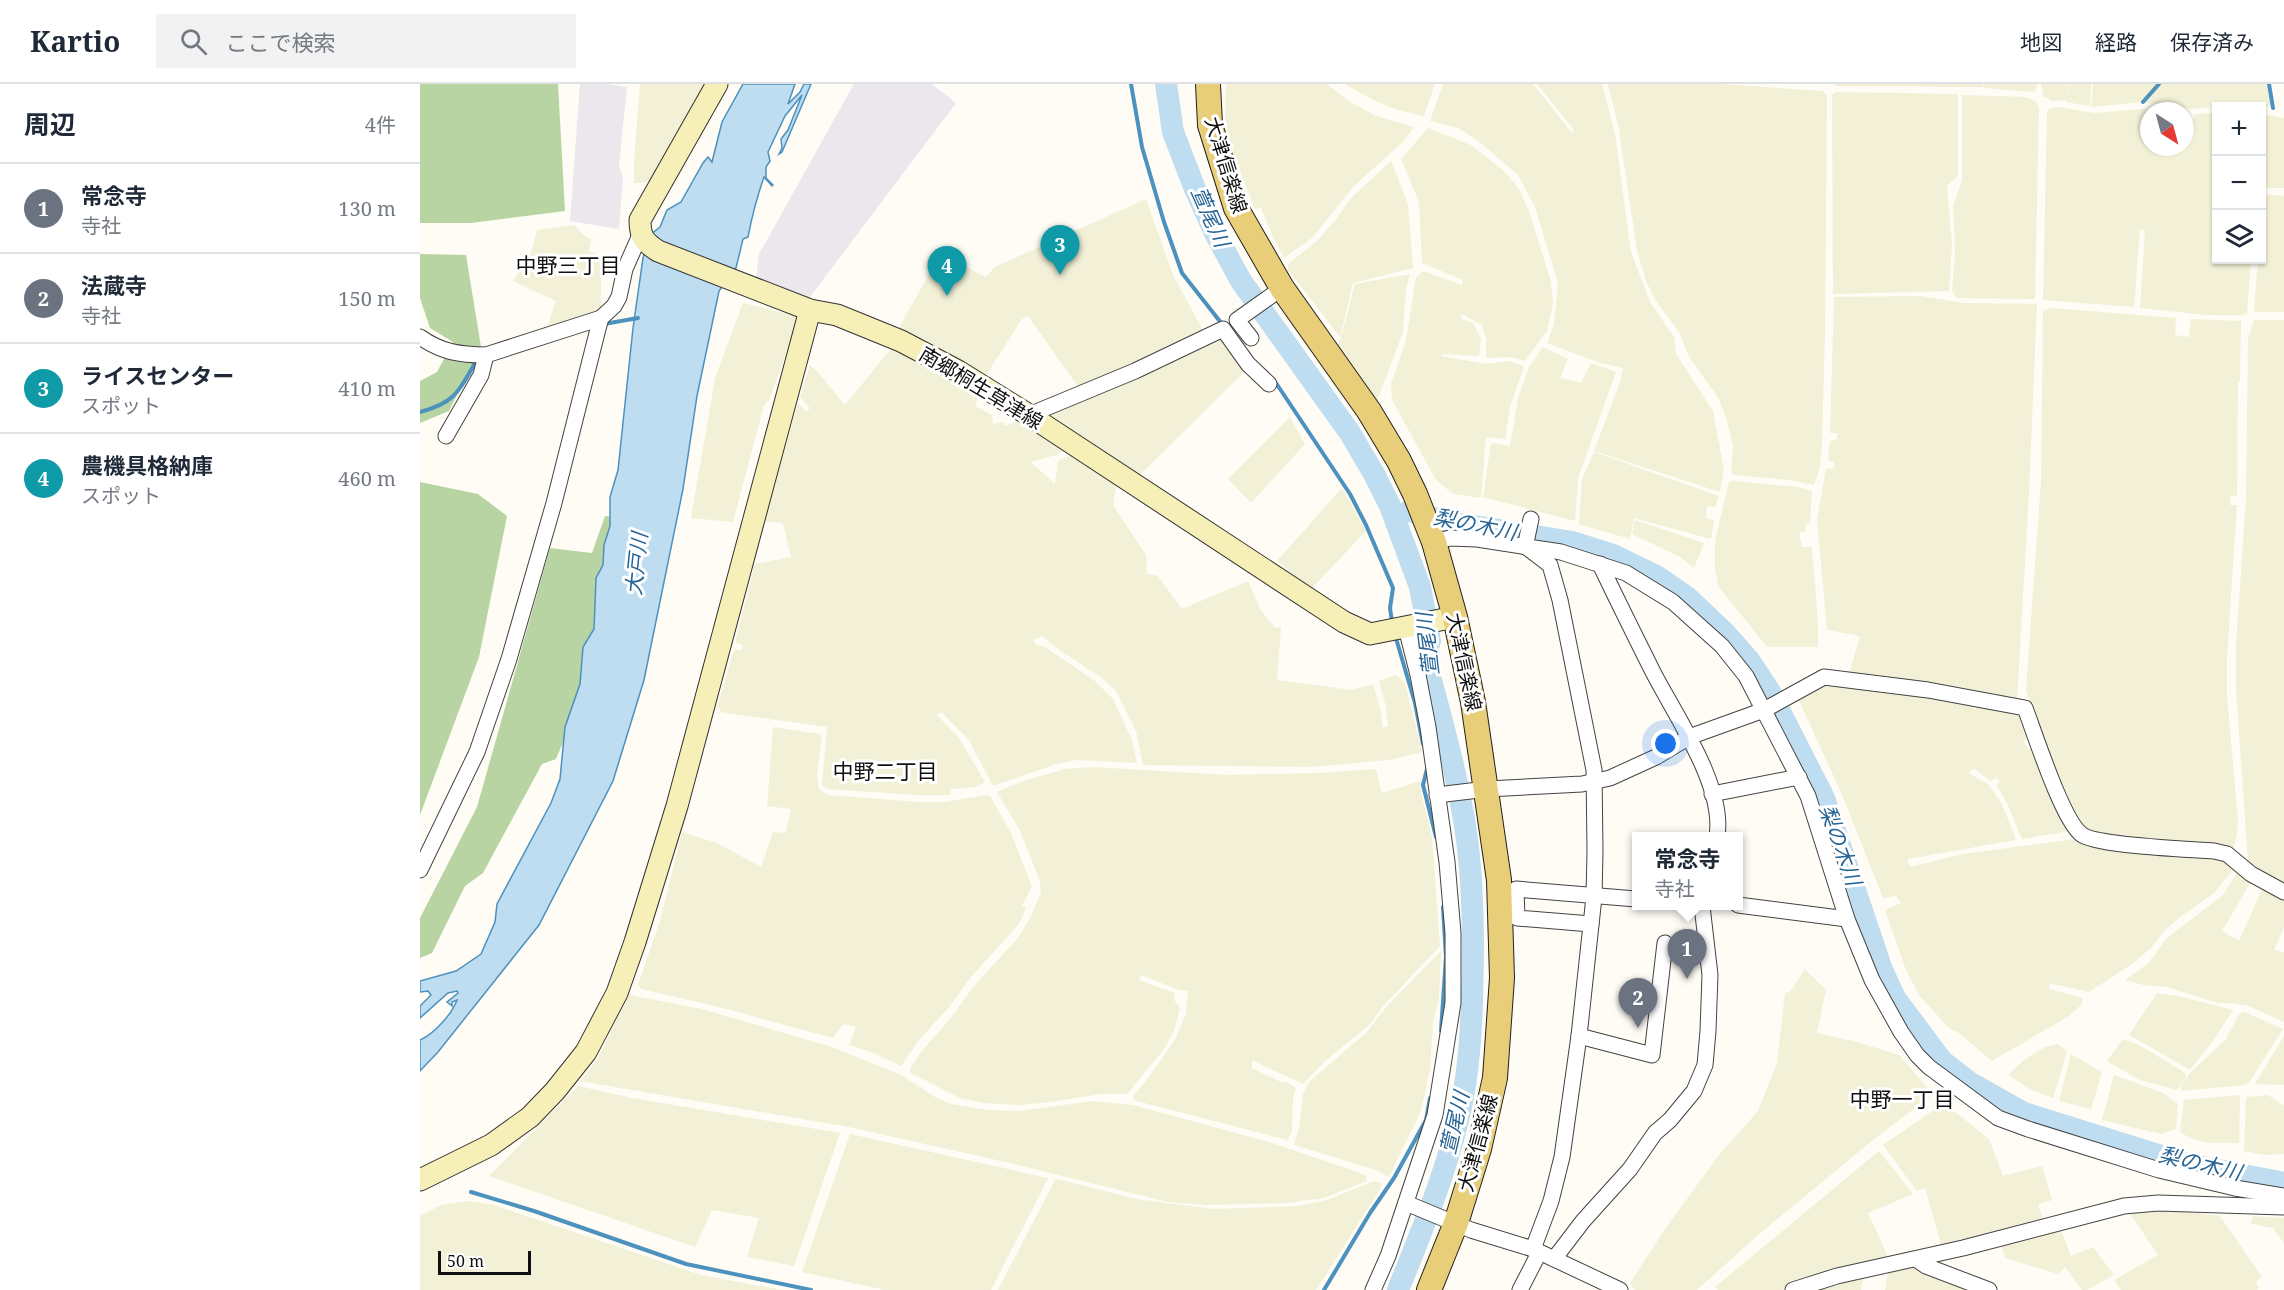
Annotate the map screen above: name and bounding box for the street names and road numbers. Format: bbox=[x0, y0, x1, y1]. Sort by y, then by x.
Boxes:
street label: 大津信楽線 bbox=[1199, 113, 1254, 217]
street label: 南郷桐生草津線 bbox=[914, 340, 1048, 435]
street label: 大津信楽線 bbox=[1441, 610, 1488, 714]
street label: 大津信楽線 bbox=[1452, 1091, 1503, 1195]

